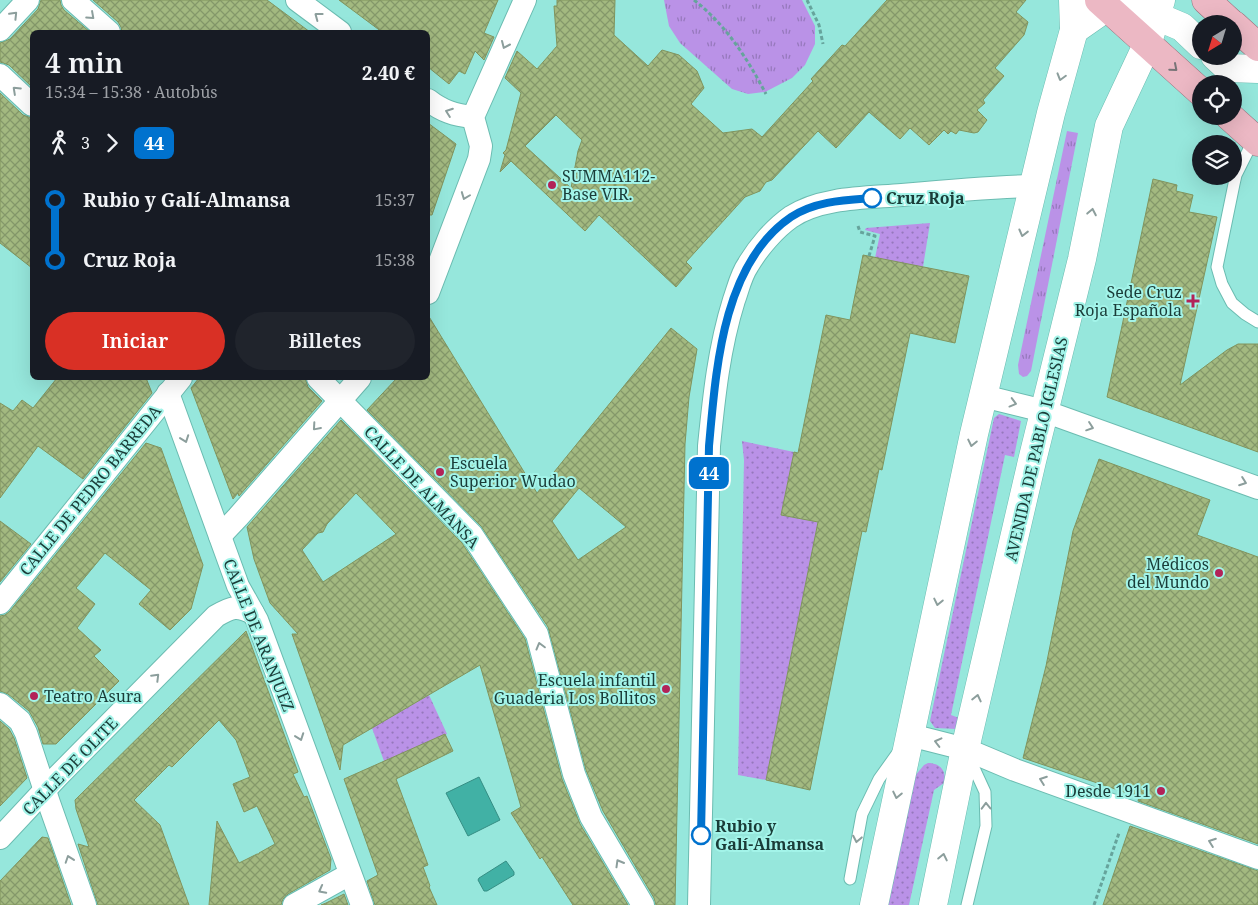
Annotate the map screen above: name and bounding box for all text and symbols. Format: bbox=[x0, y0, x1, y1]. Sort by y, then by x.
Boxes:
one-way arrow bbox=[85, 10, 94, 19]
one-way arrow bbox=[8, 12, 17, 21]
one-way arrow bbox=[315, 13, 324, 22]
north arrow bbox=[1192, 15, 1242, 65]
map controls bbox=[1192, 15, 1242, 185]
one-way arrow bbox=[500, 40, 511, 49]
text: 4 min bbox=[45, 43, 123, 81]
text: 2.40 € bbox=[362, 60, 415, 86]
one-way arrow bbox=[1169, 63, 1178, 72]
one-way arrow bbox=[1056, 73, 1066, 81]
button: locate bbox=[1192, 75, 1242, 125]
text: 15:34 – 15:38 · Autobús bbox=[45, 81, 218, 103]
one-way arrow bbox=[13, 87, 22, 96]
one-way arrow bbox=[445, 108, 453, 118]
icon: walk bbox=[45, 129, 73, 157]
icon: forward bbox=[98, 129, 126, 157]
text: 44 bbox=[144, 131, 164, 155]
text: 3 bbox=[81, 132, 90, 154]
button: layers bbox=[1192, 135, 1242, 185]
place label: SUMMA112- Base VIR. bbox=[562, 165, 655, 205]
marker: SUMMA112- Base VIR. bbox=[546, 179, 558, 191]
text: Rubio y Galí-Almansa bbox=[83, 187, 290, 213]
place label: Cruz Roja bbox=[886, 187, 965, 209]
marker: Cruz Roja bbox=[862, 188, 882, 208]
text: 15:37 bbox=[375, 189, 415, 211]
one-way arrow bbox=[460, 191, 471, 200]
one-way arrow bbox=[1086, 207, 1096, 216]
one-way arrow bbox=[1018, 229, 1029, 238]
text: Cruz Roja bbox=[83, 247, 176, 273]
text: 15:38 bbox=[375, 249, 415, 271]
place label: Sede Cruz Roja Española bbox=[1075, 281, 1182, 321]
marker: Sede Cruz Roja Española bbox=[1186, 294, 1200, 308]
button: Iniciar bbox=[45, 312, 225, 370]
button: Billetes bbox=[235, 312, 415, 370]
street label: AVENIDA DE PABLO IGLESIAS bbox=[999, 335, 1073, 563]
one-way arrow bbox=[1009, 398, 1017, 408]
street label: CALLE DE PEDRO BARREDA bbox=[14, 400, 166, 580]
street label: CALLE DE ALMANSA bbox=[359, 421, 485, 554]
one-way arrow bbox=[313, 422, 322, 431]
one-way arrow bbox=[1085, 422, 1093, 432]
one-way arrow bbox=[179, 434, 189, 442]
one-way arrow bbox=[967, 438, 977, 447]
place label: Escuela Superior Wudao bbox=[450, 452, 576, 492]
line badge: 44 bbox=[686, 457, 732, 489]
text: 44 bbox=[699, 461, 719, 485]
marker: Escuela Superior Wudao bbox=[434, 466, 446, 478]
one-way arrow bbox=[1238, 476, 1246, 486]
place label: Médicos del Mundo bbox=[1127, 553, 1209, 593]
street label: CALLE DE ARANJUEZ bbox=[218, 555, 300, 715]
marker: Médicos del Mundo bbox=[1213, 567, 1225, 579]
one-way arrow bbox=[933, 598, 944, 606]
one-way arrow bbox=[536, 642, 546, 650]
place label: Escuela infantil Guaderia Los Bollitos bbox=[494, 669, 656, 709]
one-way arrow bbox=[150, 674, 159, 683]
marker: Escuela infantil Guaderia Los Bollitos bbox=[660, 683, 672, 695]
place label: Teatro Asura bbox=[44, 685, 142, 707]
marker: Teatro Asura bbox=[28, 690, 40, 702]
one-way arrow bbox=[971, 694, 982, 703]
street label: CALLE DE OLITE bbox=[17, 712, 123, 820]
one-way arrow bbox=[294, 732, 304, 741]
one-way arrow bbox=[934, 738, 942, 748]
one-way arrow bbox=[1039, 776, 1048, 786]
place label: Desde 1911 bbox=[1065, 780, 1151, 802]
marker: Desde 1911 bbox=[1155, 785, 1167, 797]
one-way arrow bbox=[893, 791, 903, 800]
one-way arrow bbox=[980, 802, 991, 810]
place label: Rubio y Galí-Almansa bbox=[715, 815, 825, 855]
marker: Rubio y Galí-Almansa bbox=[691, 825, 711, 845]
one-way arrow bbox=[853, 835, 863, 844]
one-way arrow bbox=[1208, 837, 1217, 847]
one-way arrow bbox=[937, 853, 948, 862]
one-way arrow bbox=[65, 855, 75, 864]
one-way arrow bbox=[615, 859, 625, 868]
one-way arrow bbox=[318, 884, 327, 894]

